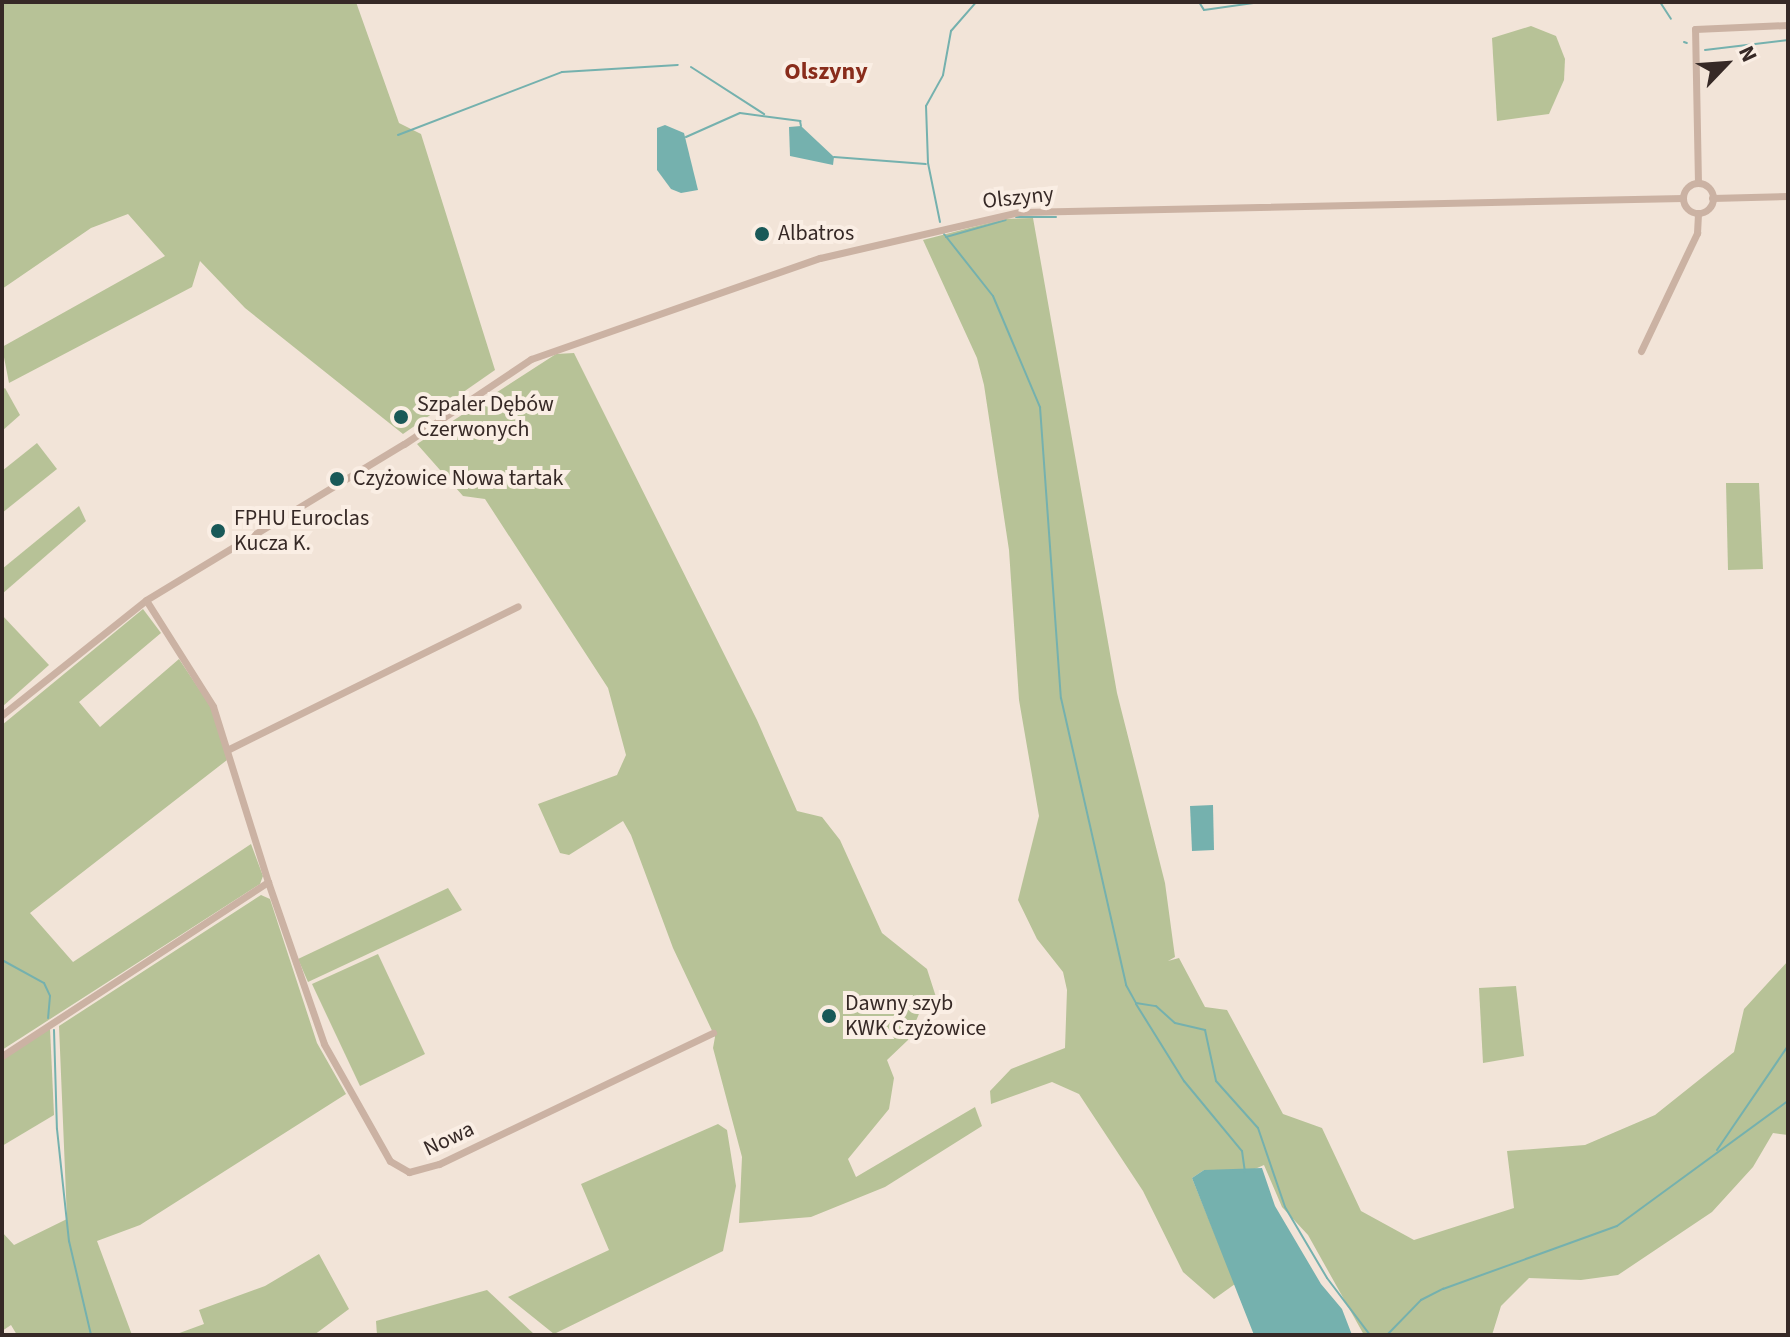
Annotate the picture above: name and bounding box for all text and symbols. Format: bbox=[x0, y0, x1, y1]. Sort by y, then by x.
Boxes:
north arrow bbox=[1686, 24, 1766, 104]
text: N bbox=[1730, 40, 1765, 67]
district label: Olszyny bbox=[784, 58, 868, 86]
street label: Olszyny bbox=[981, 181, 1055, 215]
place label: Albatros bbox=[778, 221, 854, 247]
marker: Albatros bbox=[753, 225, 771, 243]
place label: Szpaler Dębów Czerwonych bbox=[417, 391, 554, 442]
marker: Szpaler Dębów Czerwonych bbox=[392, 408, 410, 426]
place label: Czyżowice Nowa tartak bbox=[353, 466, 563, 492]
marker: Czyżowice Nowa tartak bbox=[328, 470, 346, 488]
place label: FPHU Euroclas Kucza K. bbox=[234, 505, 369, 556]
marker: FPHU Euroclas Kucza K. bbox=[209, 522, 227, 540]
place label: Dawny szyb KWK Czyżowice bbox=[845, 990, 986, 1042]
marker: Dawny szyb KWK Czyżowice bbox=[820, 1007, 838, 1025]
street label: Nowa bbox=[420, 1116, 478, 1162]

